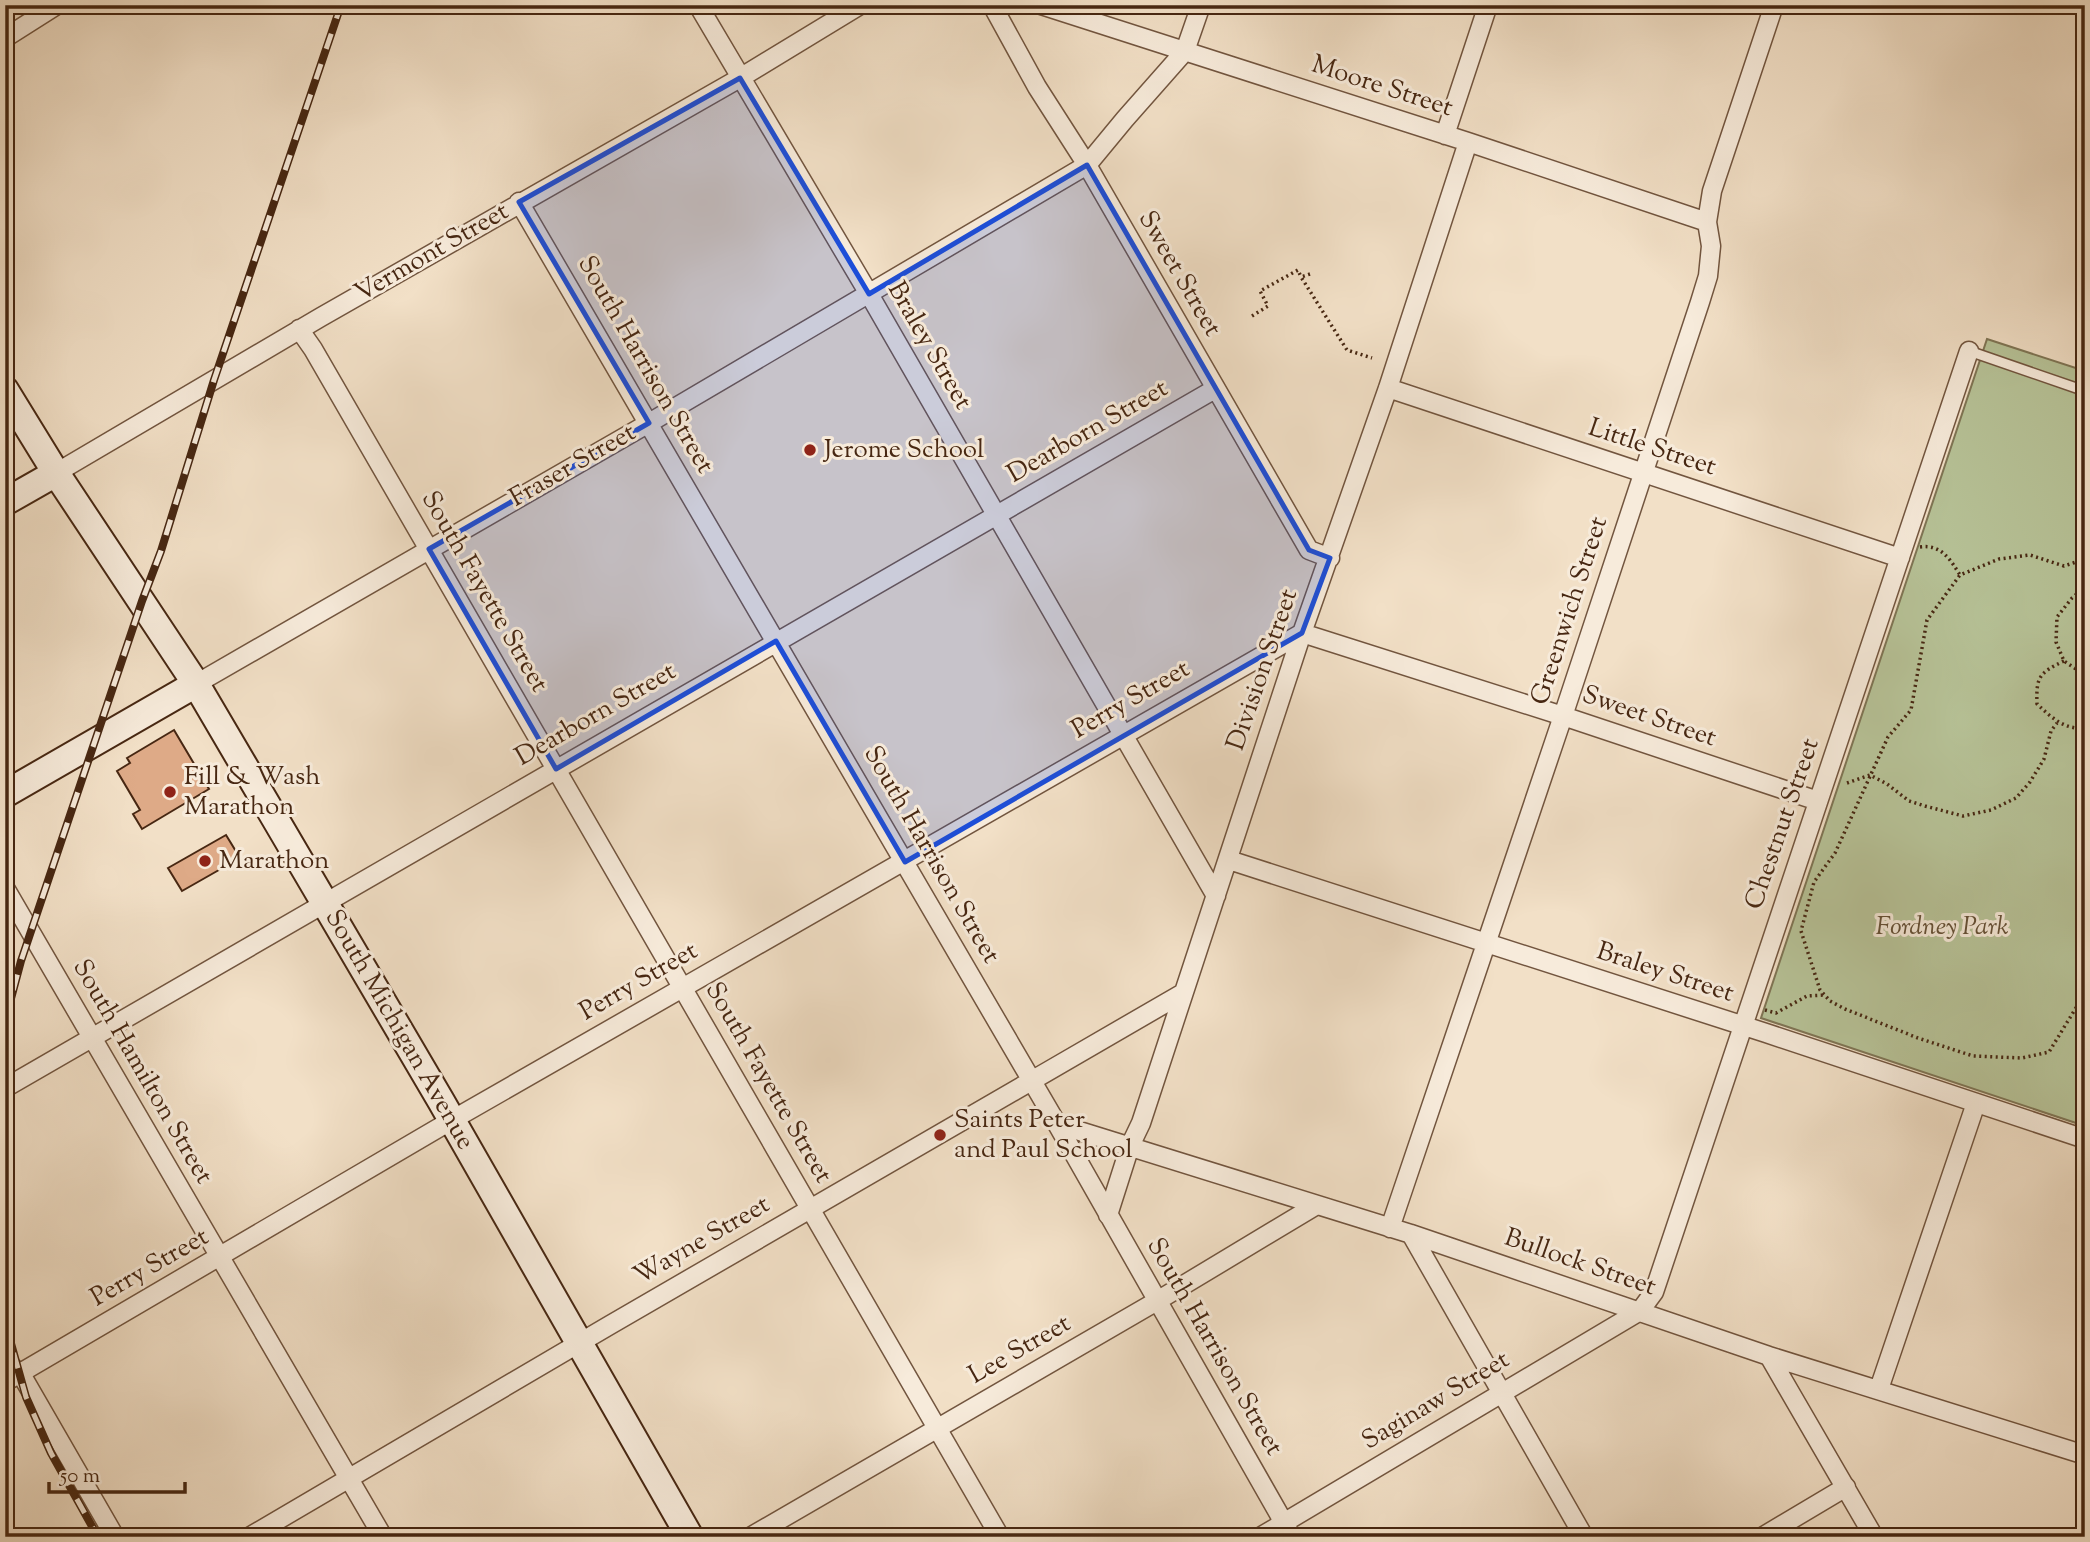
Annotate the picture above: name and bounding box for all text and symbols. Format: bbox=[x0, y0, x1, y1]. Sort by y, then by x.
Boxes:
street label: Moore Street bbox=[1307, 47, 1457, 127]
street label: Vermont Street bbox=[348, 194, 516, 312]
street label: Sweet Street bbox=[1128, 204, 1230, 344]
street label: South Harrison Street bbox=[567, 249, 723, 481]
street label: Braley Street bbox=[877, 275, 981, 417]
street label: Dearborn Street bbox=[1001, 371, 1175, 493]
street label: Little Street bbox=[1583, 410, 1721, 486]
street label: Fraser Street bbox=[503, 415, 643, 517]
place label: Jerome School bbox=[822, 432, 984, 469]
marker: Jerome School bbox=[802, 442, 818, 458]
street label: South Fayette Street bbox=[411, 484, 557, 700]
street label: Greenwich Street bbox=[1522, 512, 1618, 710]
street label: Division Street bbox=[1218, 584, 1308, 756]
street label: Perry Street bbox=[1065, 651, 1197, 749]
street label: Dearborn Street bbox=[509, 654, 683, 776]
street label: Sweet Street bbox=[1577, 677, 1721, 757]
street label: Chestnut Street bbox=[1736, 733, 1830, 915]
street label: South Harrison Street bbox=[853, 739, 1009, 971]
place label: Fill & Wash Marathon bbox=[184, 759, 320, 826]
marker: Fill & Wash Marathon bbox=[162, 784, 178, 800]
place label: Marathon bbox=[219, 843, 329, 880]
marker: Marathon bbox=[197, 853, 213, 869]
street label: South Michigan Avenue bbox=[315, 903, 483, 1157]
park label: Fordney Park bbox=[1876, 909, 2009, 946]
street label: Perry Street bbox=[573, 933, 705, 1031]
street label: Braley Street bbox=[1592, 933, 1739, 1013]
street label: South Hamilton Street bbox=[62, 953, 222, 1191]
street label: South Fayette Street bbox=[695, 975, 841, 1191]
place label: Saints Peter and Paul School bbox=[954, 1102, 1133, 1169]
marker: Saints Peter and Paul School bbox=[932, 1127, 948, 1143]
street label: Wayne Street bbox=[627, 1187, 777, 1295]
street label: Perry Street bbox=[84, 1219, 216, 1317]
street label: Bullock Street bbox=[1499, 1220, 1661, 1306]
street label: South Harrison Street bbox=[1136, 1231, 1292, 1463]
street label: Lee Street bbox=[962, 1306, 1078, 1394]
street label: Saginaw Street bbox=[1355, 1342, 1517, 1460]
scale bar bbox=[49, 1451, 186, 1495]
text: 50 m bbox=[59, 1462, 100, 1492]

